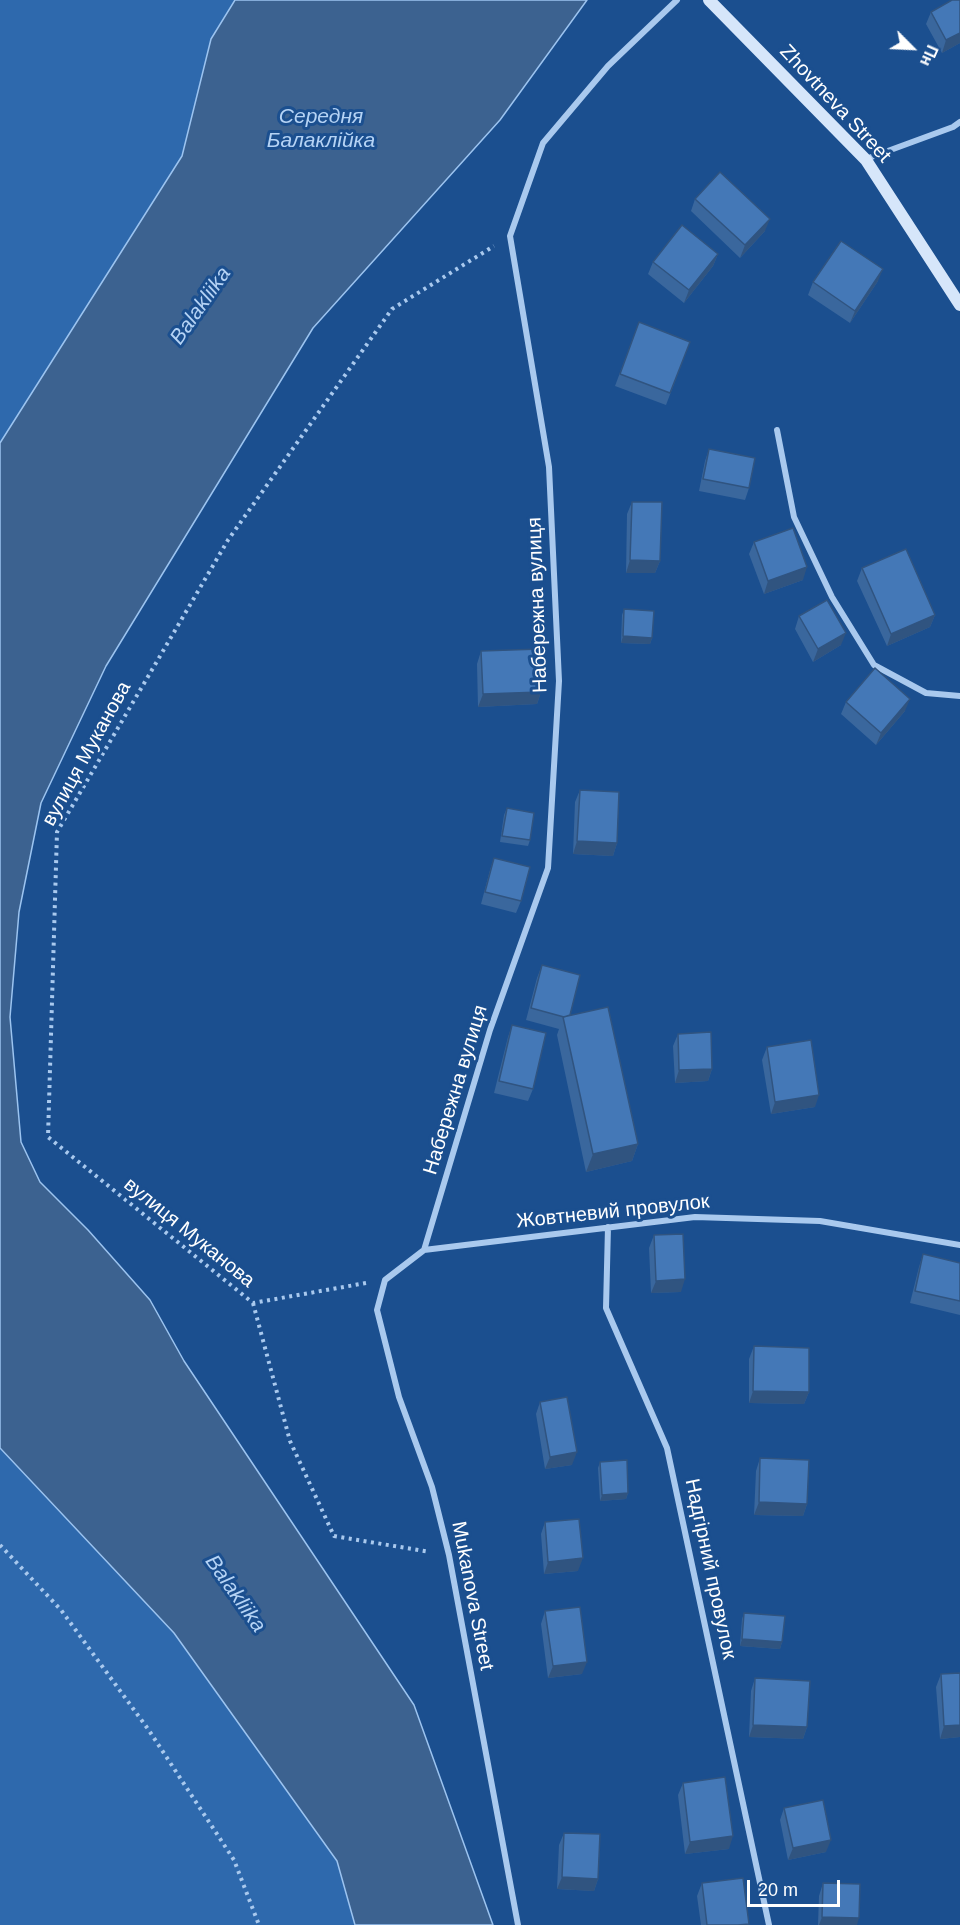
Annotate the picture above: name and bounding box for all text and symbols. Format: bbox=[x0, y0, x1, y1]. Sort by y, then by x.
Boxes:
north arrow bbox=[882, 18, 942, 78]
street label: Zhovtneva Street bbox=[774, 40, 896, 168]
text: Пн bbox=[917, 42, 941, 69]
water label: Середня Балаклійка bbox=[267, 104, 375, 154]
water label: Balakliika bbox=[165, 262, 237, 350]
street label: Набережна вулиця bbox=[523, 517, 553, 693]
street label: вулиця Муканова bbox=[37, 678, 137, 830]
street label: Набережна вулиця bbox=[419, 1002, 493, 1178]
street label: вулиця Муканова bbox=[119, 1173, 259, 1293]
street label: Жовтневий провулок bbox=[515, 1190, 711, 1234]
street label: Надгірний провулок bbox=[679, 1477, 741, 1661]
street label: Mukanova Street bbox=[446, 1520, 498, 1672]
water label: Balakliika bbox=[199, 1550, 271, 1638]
scale bar bbox=[750, 1868, 843, 1906]
text: 20 m bbox=[758, 1880, 798, 1900]

